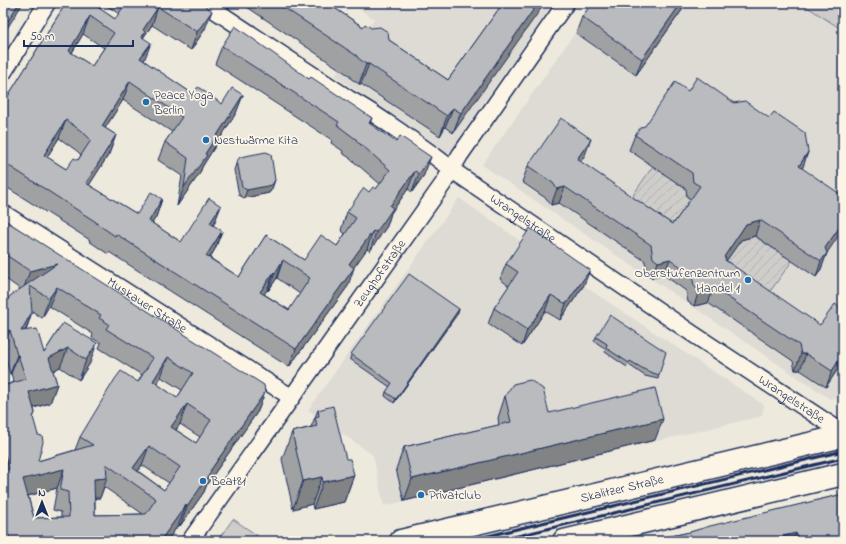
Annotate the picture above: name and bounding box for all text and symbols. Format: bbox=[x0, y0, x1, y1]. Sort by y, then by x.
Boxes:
scale bar bbox=[24, 22, 133, 48]
text: 50 m bbox=[30, 28, 54, 46]
place label: Peace Yoga Berlin bbox=[153, 86, 214, 120]
marker: Peace Yoga Berlin bbox=[141, 97, 151, 107]
place label: Nestwärme Kita bbox=[214, 131, 298, 150]
marker: Nestwärme Kita bbox=[201, 135, 211, 145]
street label: Wrangelstraße bbox=[486, 189, 560, 248]
street label: Zeughofstraße bbox=[349, 235, 411, 311]
place label: Oberstufenzentrum Handel 1 bbox=[635, 264, 740, 298]
street label: Muskauer Straße bbox=[103, 272, 191, 338]
marker: Oberstufenzentrum Handel 1 bbox=[743, 275, 753, 285]
street label: Wrangelstraße bbox=[755, 370, 829, 428]
street label: Skalitzer Straße bbox=[578, 469, 666, 508]
place label: Beat81 bbox=[210, 472, 246, 491]
marker: Beat81 bbox=[198, 476, 208, 486]
north arrow bbox=[22, 482, 62, 522]
text: N bbox=[38, 485, 46, 501]
place label: Privatclub bbox=[429, 486, 481, 505]
marker: Privatclub bbox=[416, 490, 426, 500]

